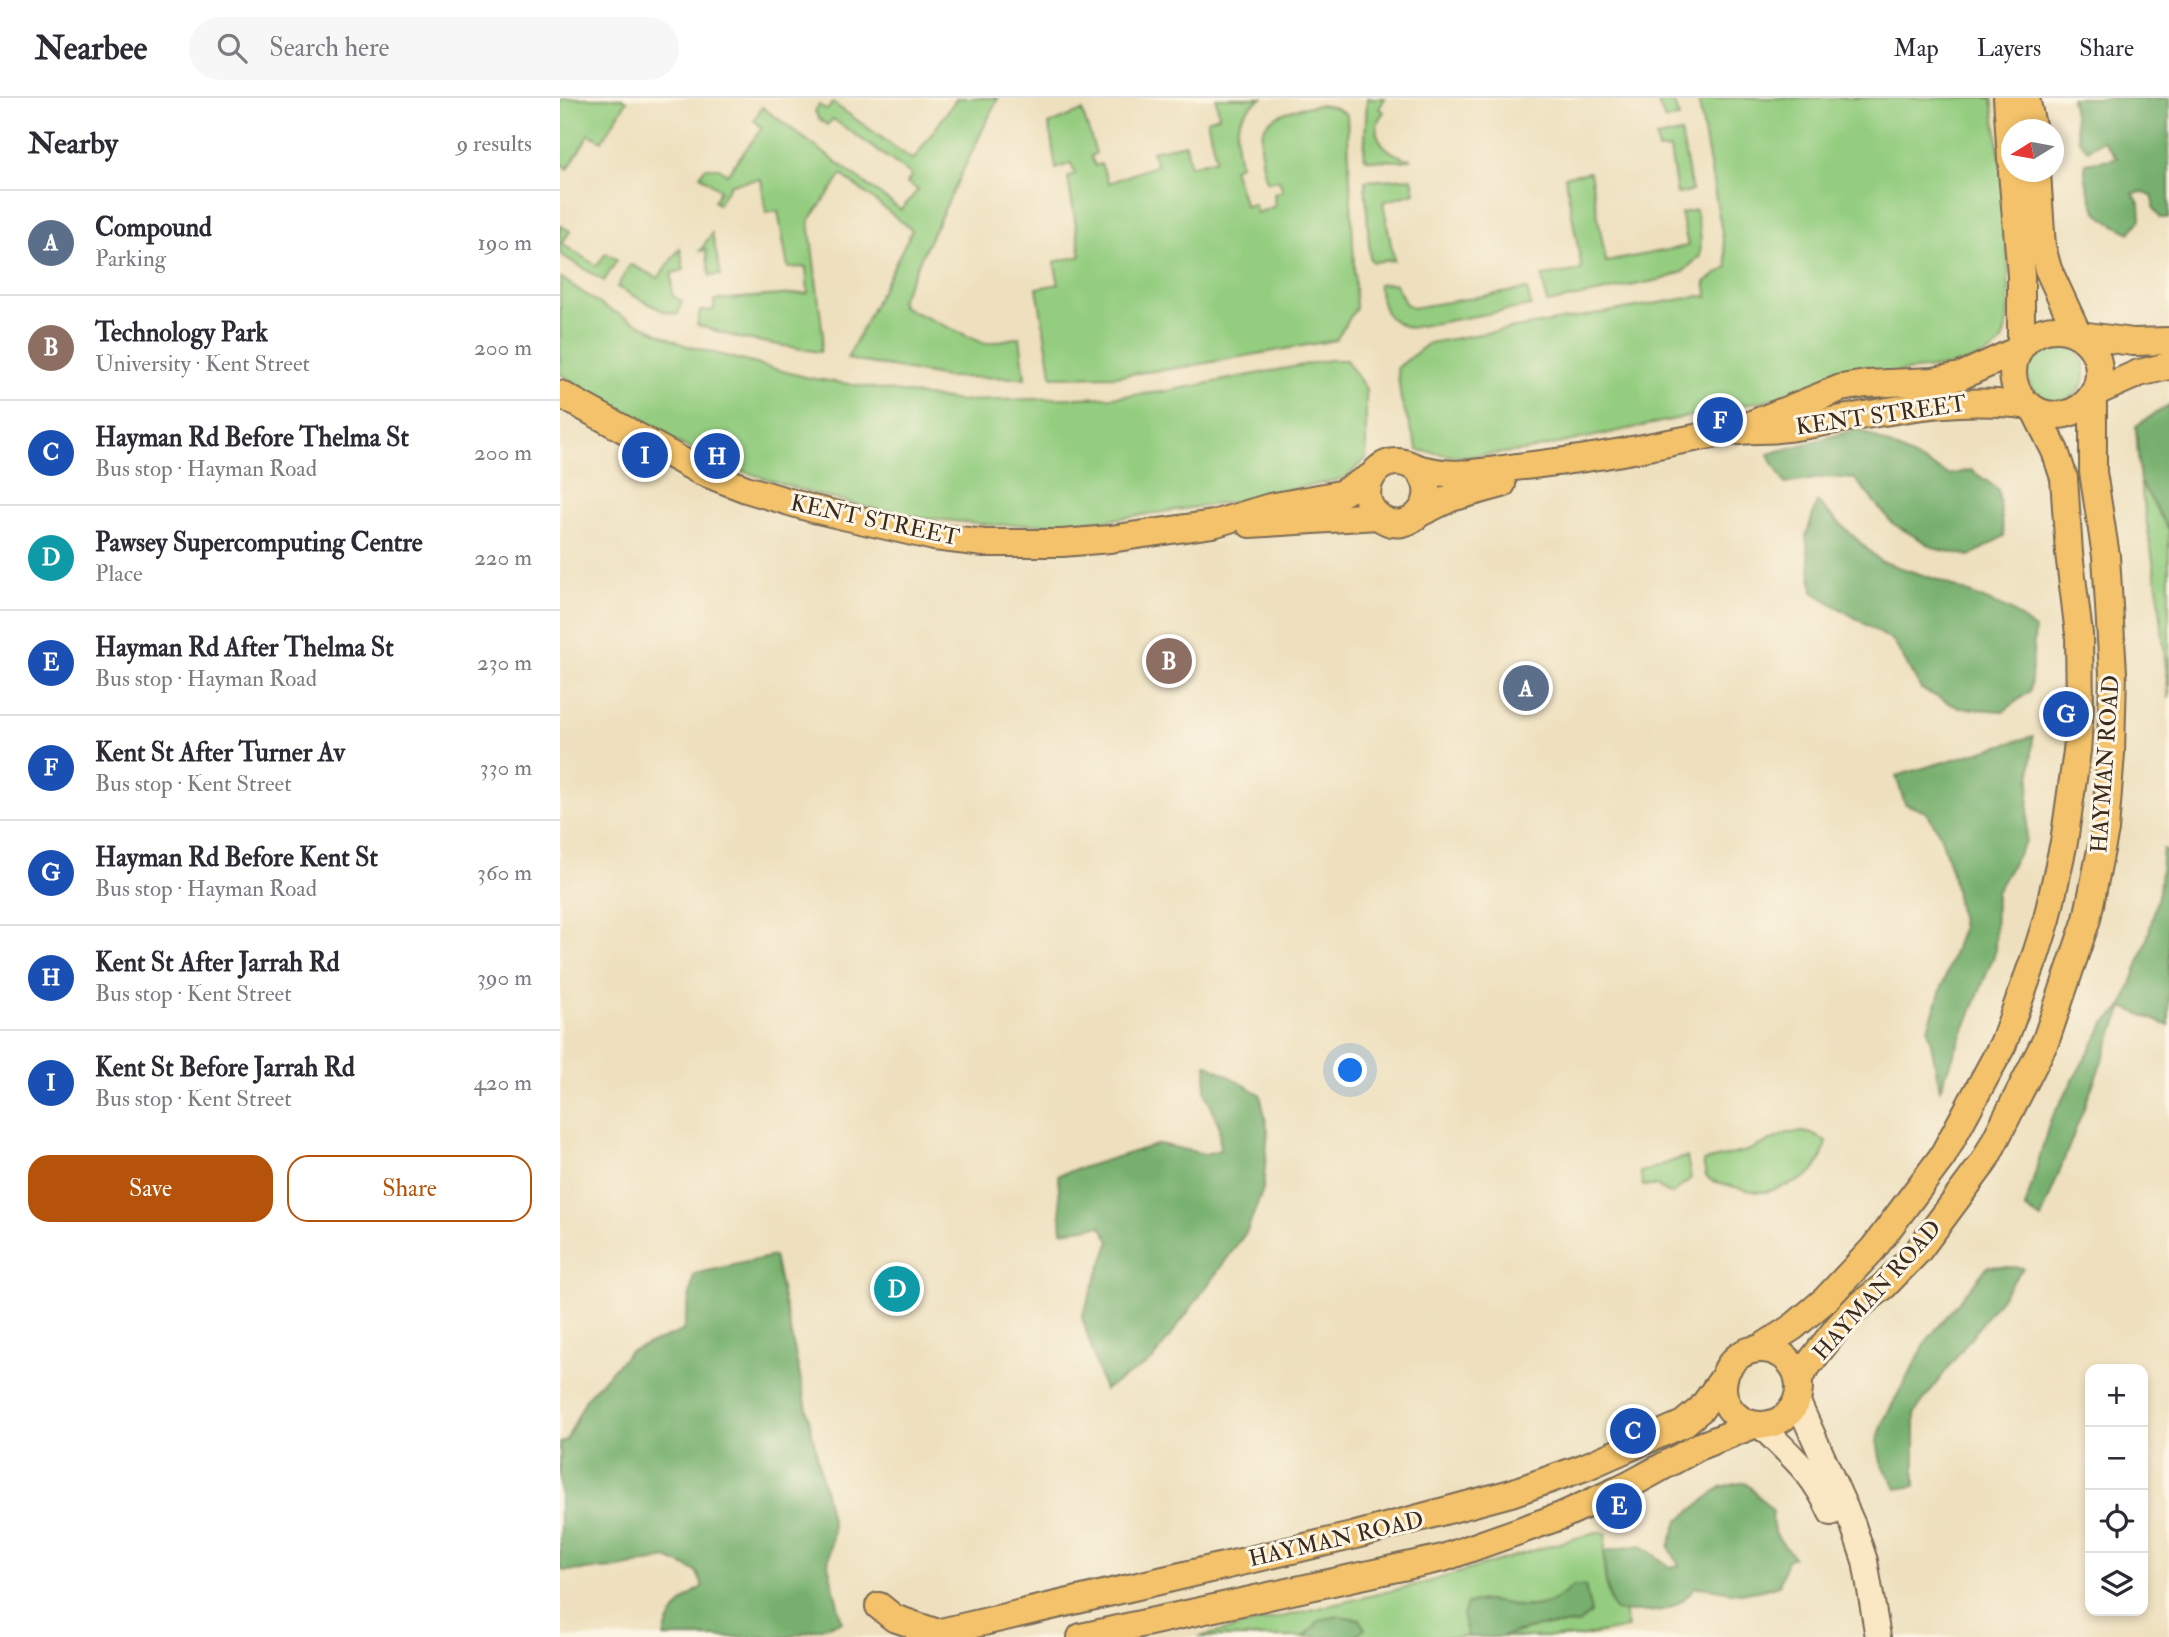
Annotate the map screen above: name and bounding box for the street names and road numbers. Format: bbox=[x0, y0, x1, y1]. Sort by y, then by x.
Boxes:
street label: KENT STREET bbox=[1794, 389, 1968, 441]
street label: KENT STREET bbox=[788, 488, 962, 552]
street label: HAYMAN ROAD bbox=[2084, 674, 2126, 854]
street label: HAYMAN ROAD bbox=[1806, 1214, 1948, 1366]
street label: HAYMAN ROAD bbox=[1246, 1505, 1426, 1573]

